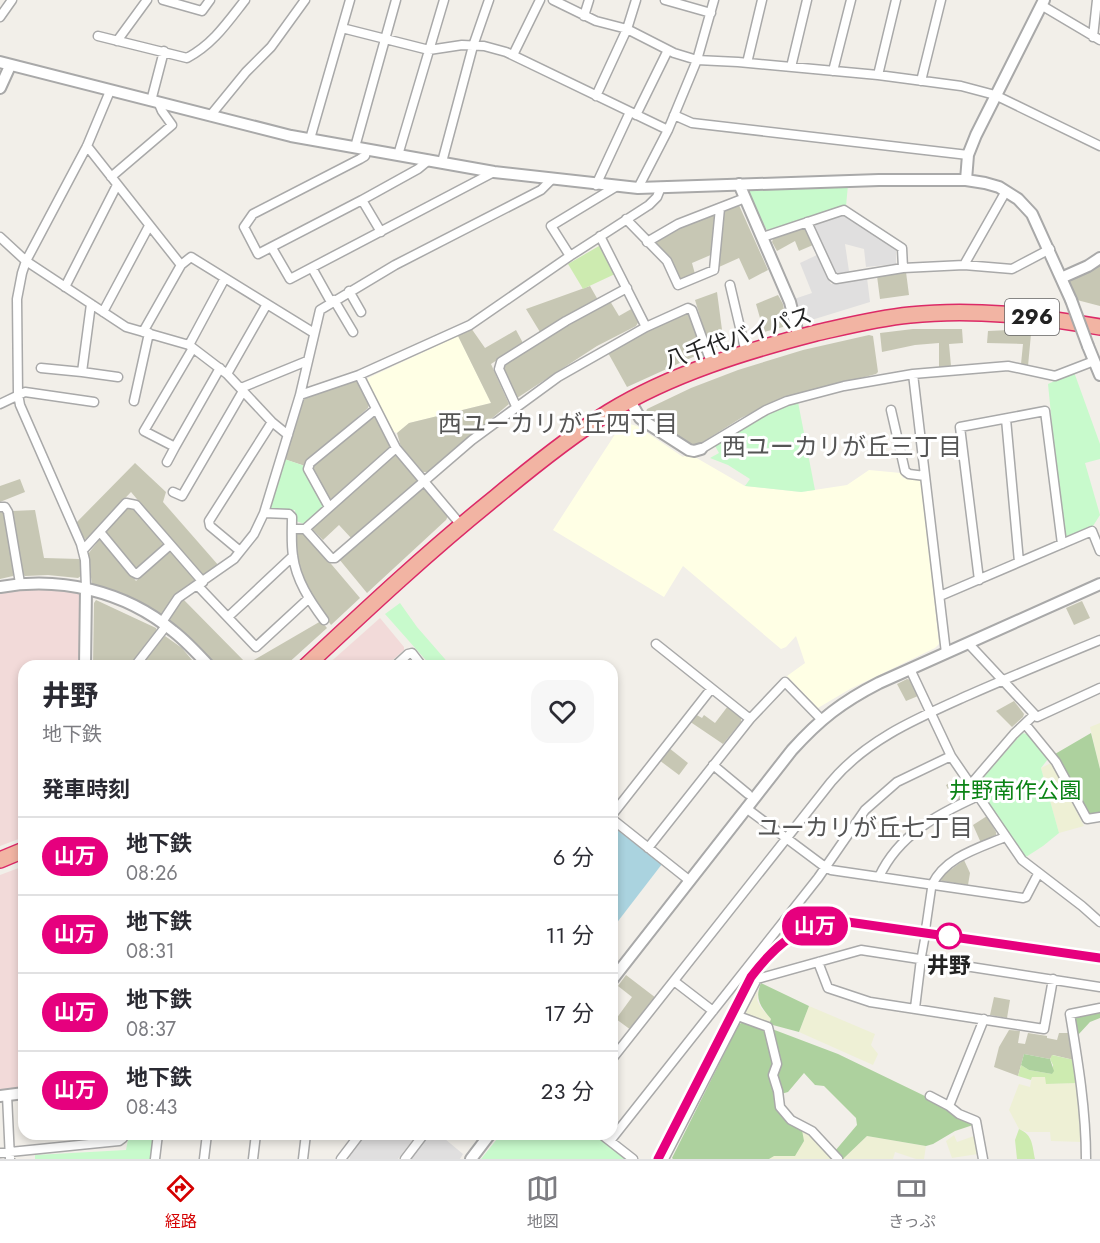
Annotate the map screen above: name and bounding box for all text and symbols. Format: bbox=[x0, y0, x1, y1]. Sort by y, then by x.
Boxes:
street label: 八千代バイパス bbox=[660, 298, 816, 376]
road number: 296 bbox=[1005, 299, 1059, 335]
district label: 西ユーカリが丘四丁目 bbox=[438, 406, 678, 441]
district label: 西ユーカリが丘三丁目 bbox=[722, 429, 962, 464]
text: 井野 bbox=[42, 675, 98, 716]
button: heart bbox=[531, 680, 594, 743]
text: 地下鉄 bbox=[42, 720, 102, 749]
text: 発車時刻 bbox=[42, 773, 130, 805]
park label: 井野南作公園 bbox=[949, 774, 1081, 806]
district label: ユーカリが丘七丁目 bbox=[757, 810, 973, 845]
text: 地下鉄 bbox=[126, 827, 192, 859]
text: 山万 bbox=[54, 841, 96, 871]
text: 6 分 bbox=[553, 841, 594, 873]
text: 08:26 bbox=[126, 859, 178, 888]
text: 地下鉄 bbox=[126, 905, 192, 937]
line badge: 山万 bbox=[788, 906, 842, 946]
text: 山万 bbox=[794, 911, 836, 941]
text: 山万 bbox=[54, 919, 96, 949]
text: 11 分 bbox=[546, 919, 594, 951]
marker: 井野 bbox=[936, 923, 962, 949]
text: 08:31 bbox=[126, 937, 175, 966]
place label: 井野 bbox=[927, 949, 971, 981]
text: 地下鉄 bbox=[126, 983, 192, 1015]
text: 山万 bbox=[54, 997, 96, 1027]
text: 17 分 bbox=[544, 997, 594, 1029]
text: 08:37 bbox=[126, 1015, 176, 1044]
text: 地下鉄 bbox=[126, 1061, 192, 1093]
text: 山万 bbox=[54, 1075, 96, 1105]
text: 23 分 bbox=[541, 1075, 594, 1107]
text: 08:43 bbox=[126, 1093, 178, 1122]
tab: 経路 bbox=[164, 1172, 197, 1233]
tab: 地図 bbox=[526, 1172, 559, 1233]
tab: きっぷ bbox=[888, 1172, 936, 1233]

